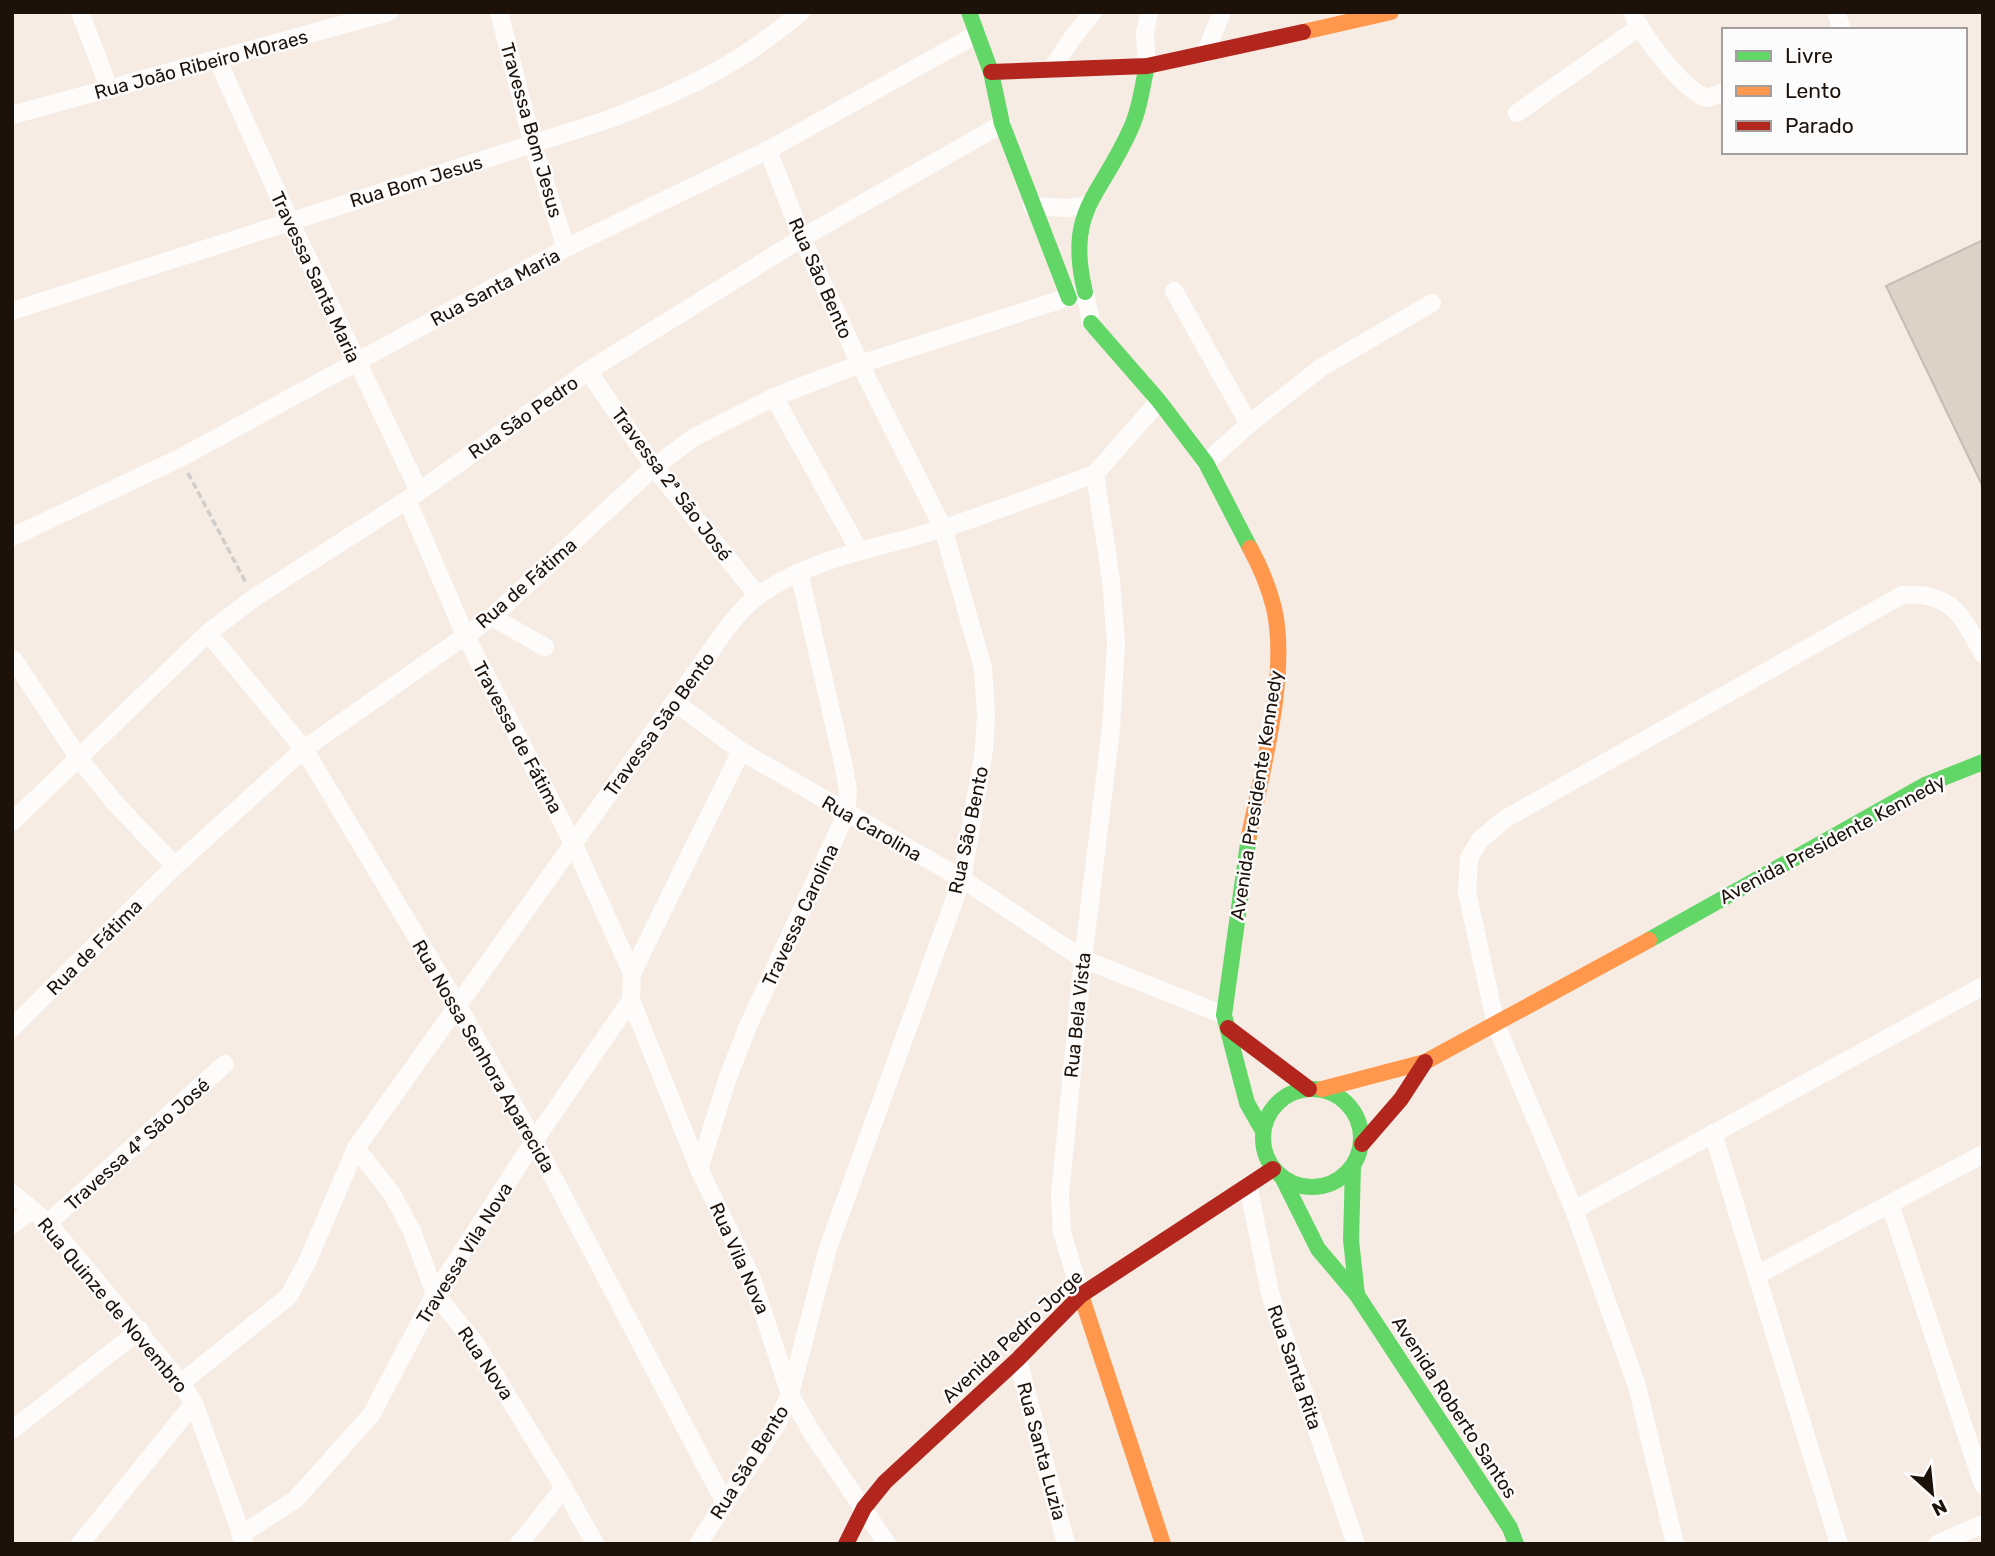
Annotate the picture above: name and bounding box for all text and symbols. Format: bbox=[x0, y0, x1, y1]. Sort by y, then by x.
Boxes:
street label: Rua João Ribeiro MOraes bbox=[92, 25, 310, 104]
legend bbox=[1722, 28, 1967, 154]
street label: Travessa Bom Jesus bbox=[496, 40, 567, 220]
text: Livre bbox=[1785, 43, 1833, 68]
text: Lento bbox=[1785, 78, 1841, 103]
text: Parado bbox=[1785, 113, 1854, 138]
street label: Rua Bom Jesus bbox=[347, 150, 485, 213]
street label: Travessa Santa Maria bbox=[266, 188, 365, 366]
street label: Rua São Bento bbox=[784, 214, 857, 342]
street label: Rua Santa Maria bbox=[427, 244, 564, 331]
street label: Rua São Pedro bbox=[464, 371, 583, 464]
street label: Travessa 2ª São José bbox=[606, 403, 737, 566]
street label: Rua de Fátima bbox=[471, 533, 581, 633]
street label: Travessa São Bento bbox=[599, 648, 720, 801]
street label: Travessa de Fátima bbox=[468, 657, 567, 817]
street label: Avenida Presidente Kennedy bbox=[1225, 668, 1288, 922]
street label: Rua São Bento bbox=[944, 764, 993, 896]
street label: Avenida Presidente Kennedy bbox=[1715, 770, 1949, 909]
street label: Rua Carolina bbox=[818, 791, 926, 866]
street label: Travessa Carolina bbox=[757, 840, 844, 990]
street label: Rua de Fátima bbox=[42, 895, 147, 1000]
street label: Rua Nossa Senhora Aparecida bbox=[407, 936, 560, 1177]
street label: Rua Bela Vista bbox=[1059, 951, 1096, 1079]
street label: Travessa 4ª São José bbox=[60, 1073, 214, 1215]
street label: Travessa Vila Nova bbox=[412, 1178, 517, 1328]
street label: Rua Vila Nova bbox=[705, 1199, 774, 1318]
street label: Rua Quinze de Novembro bbox=[33, 1213, 193, 1398]
street label: Avenida Pedro Jorge bbox=[937, 1265, 1088, 1408]
street label: Rua Santa Rita bbox=[1262, 1302, 1327, 1432]
street label: Avenida Roberto Santos bbox=[1387, 1312, 1522, 1503]
street label: Rua Nova bbox=[453, 1322, 518, 1404]
street label: Rua Santa Luzia bbox=[1012, 1380, 1071, 1523]
street label: Rua São Bento bbox=[705, 1401, 794, 1523]
north arrow bbox=[1897, 1458, 1967, 1528]
text: N bbox=[1928, 1494, 1951, 1521]

